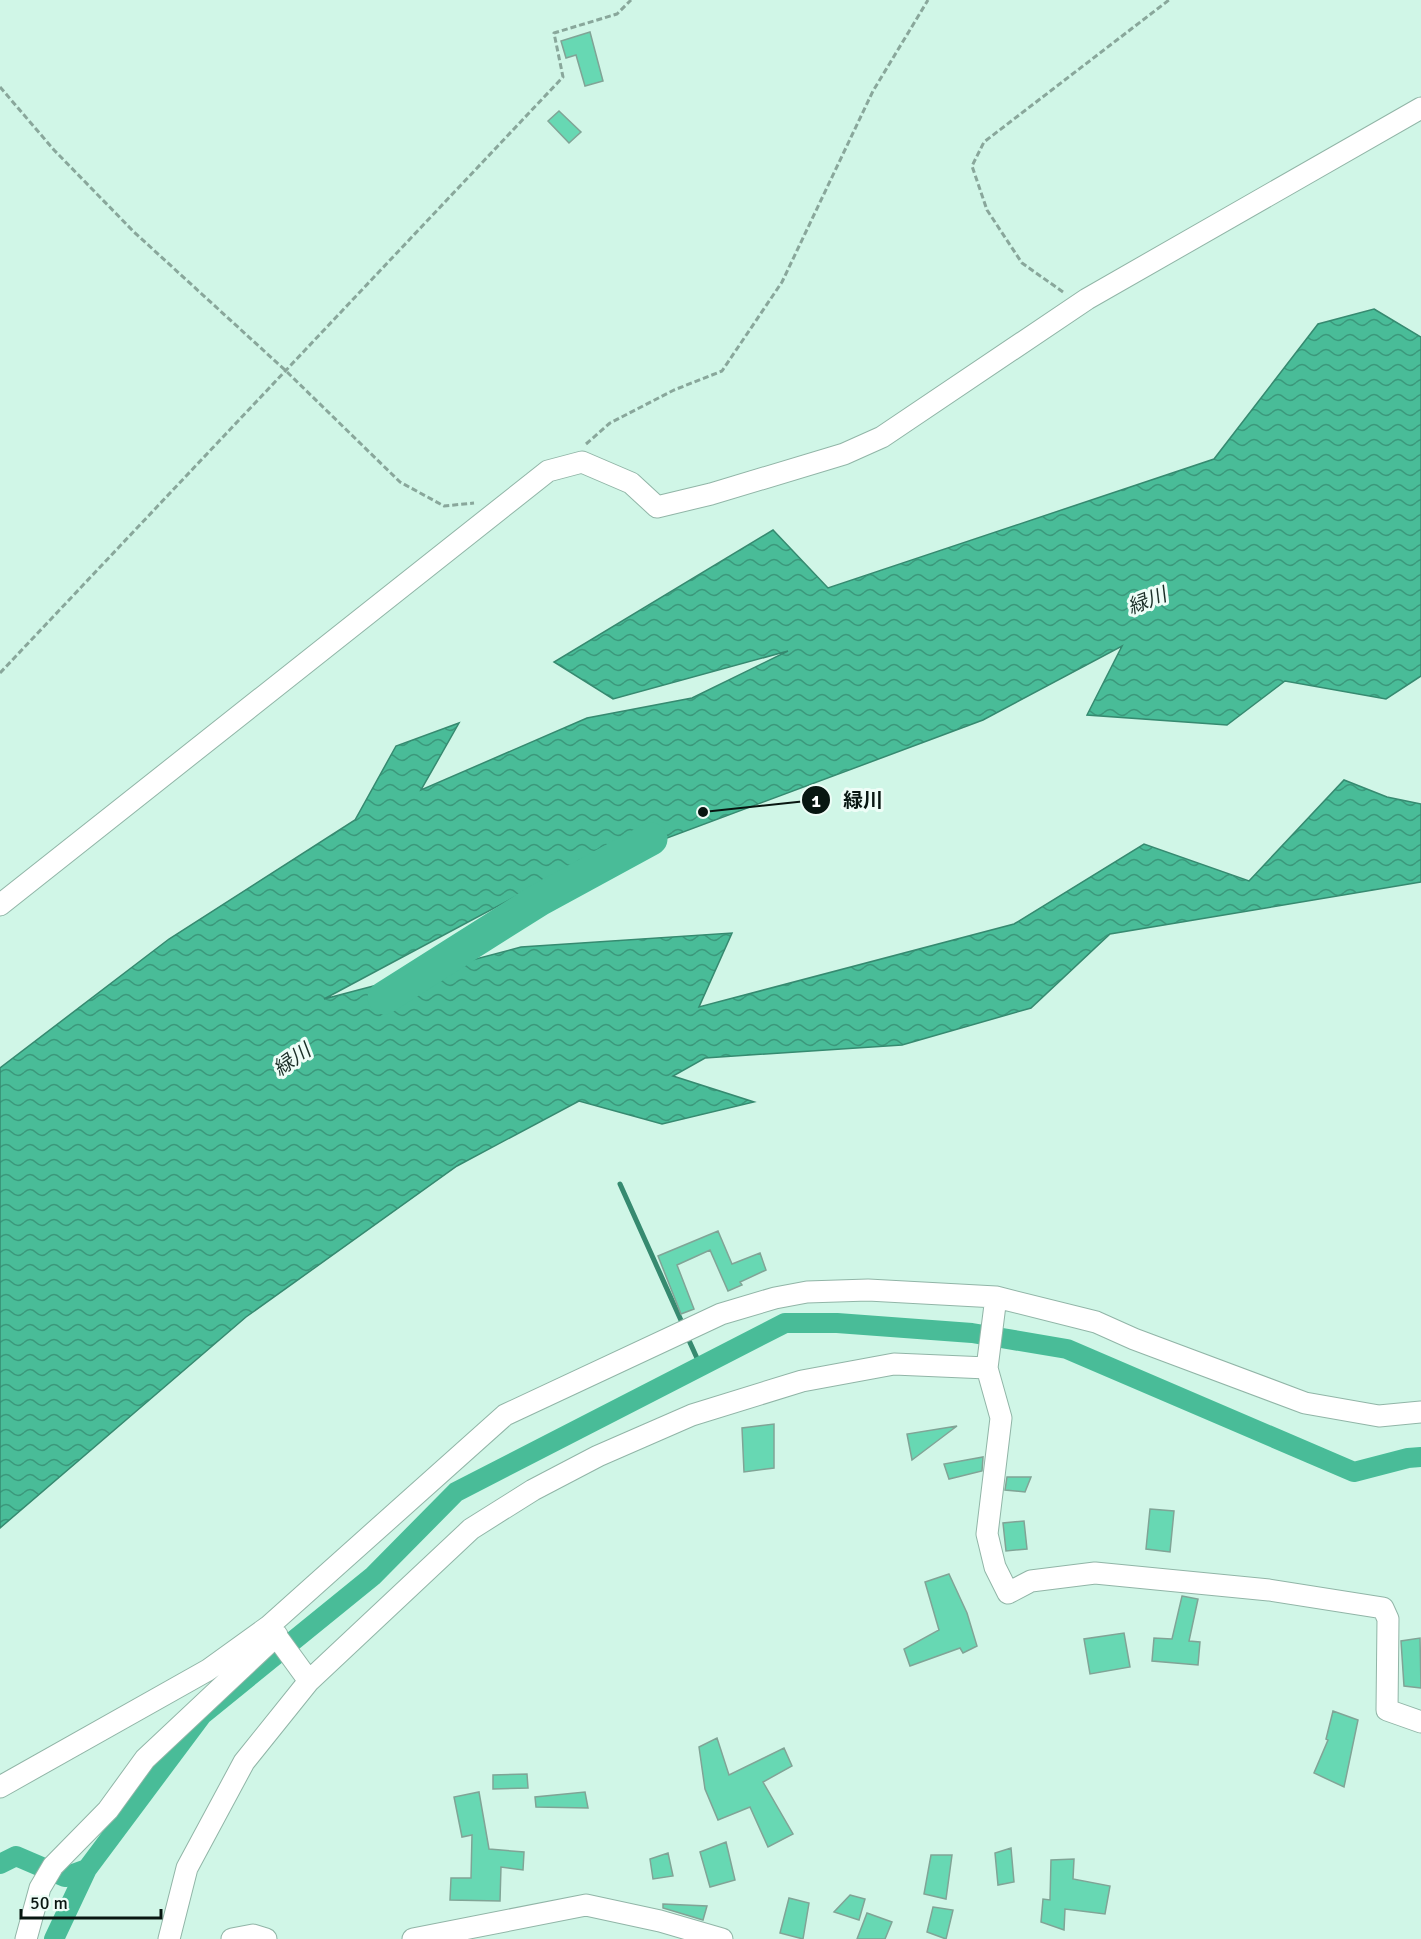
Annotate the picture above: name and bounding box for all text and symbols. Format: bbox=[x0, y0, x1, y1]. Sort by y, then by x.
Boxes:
water label: 緑川 bbox=[1124, 581, 1172, 620]
callout: 緑川 bbox=[801, 781, 895, 819]
text: 緑川 bbox=[843, 788, 883, 813]
text: 1 bbox=[811, 790, 821, 812]
water label: 緑川 bbox=[268, 1037, 317, 1082]
scale bar bbox=[21, 1882, 160, 1920]
text: 50 m bbox=[30, 1892, 68, 1914]

